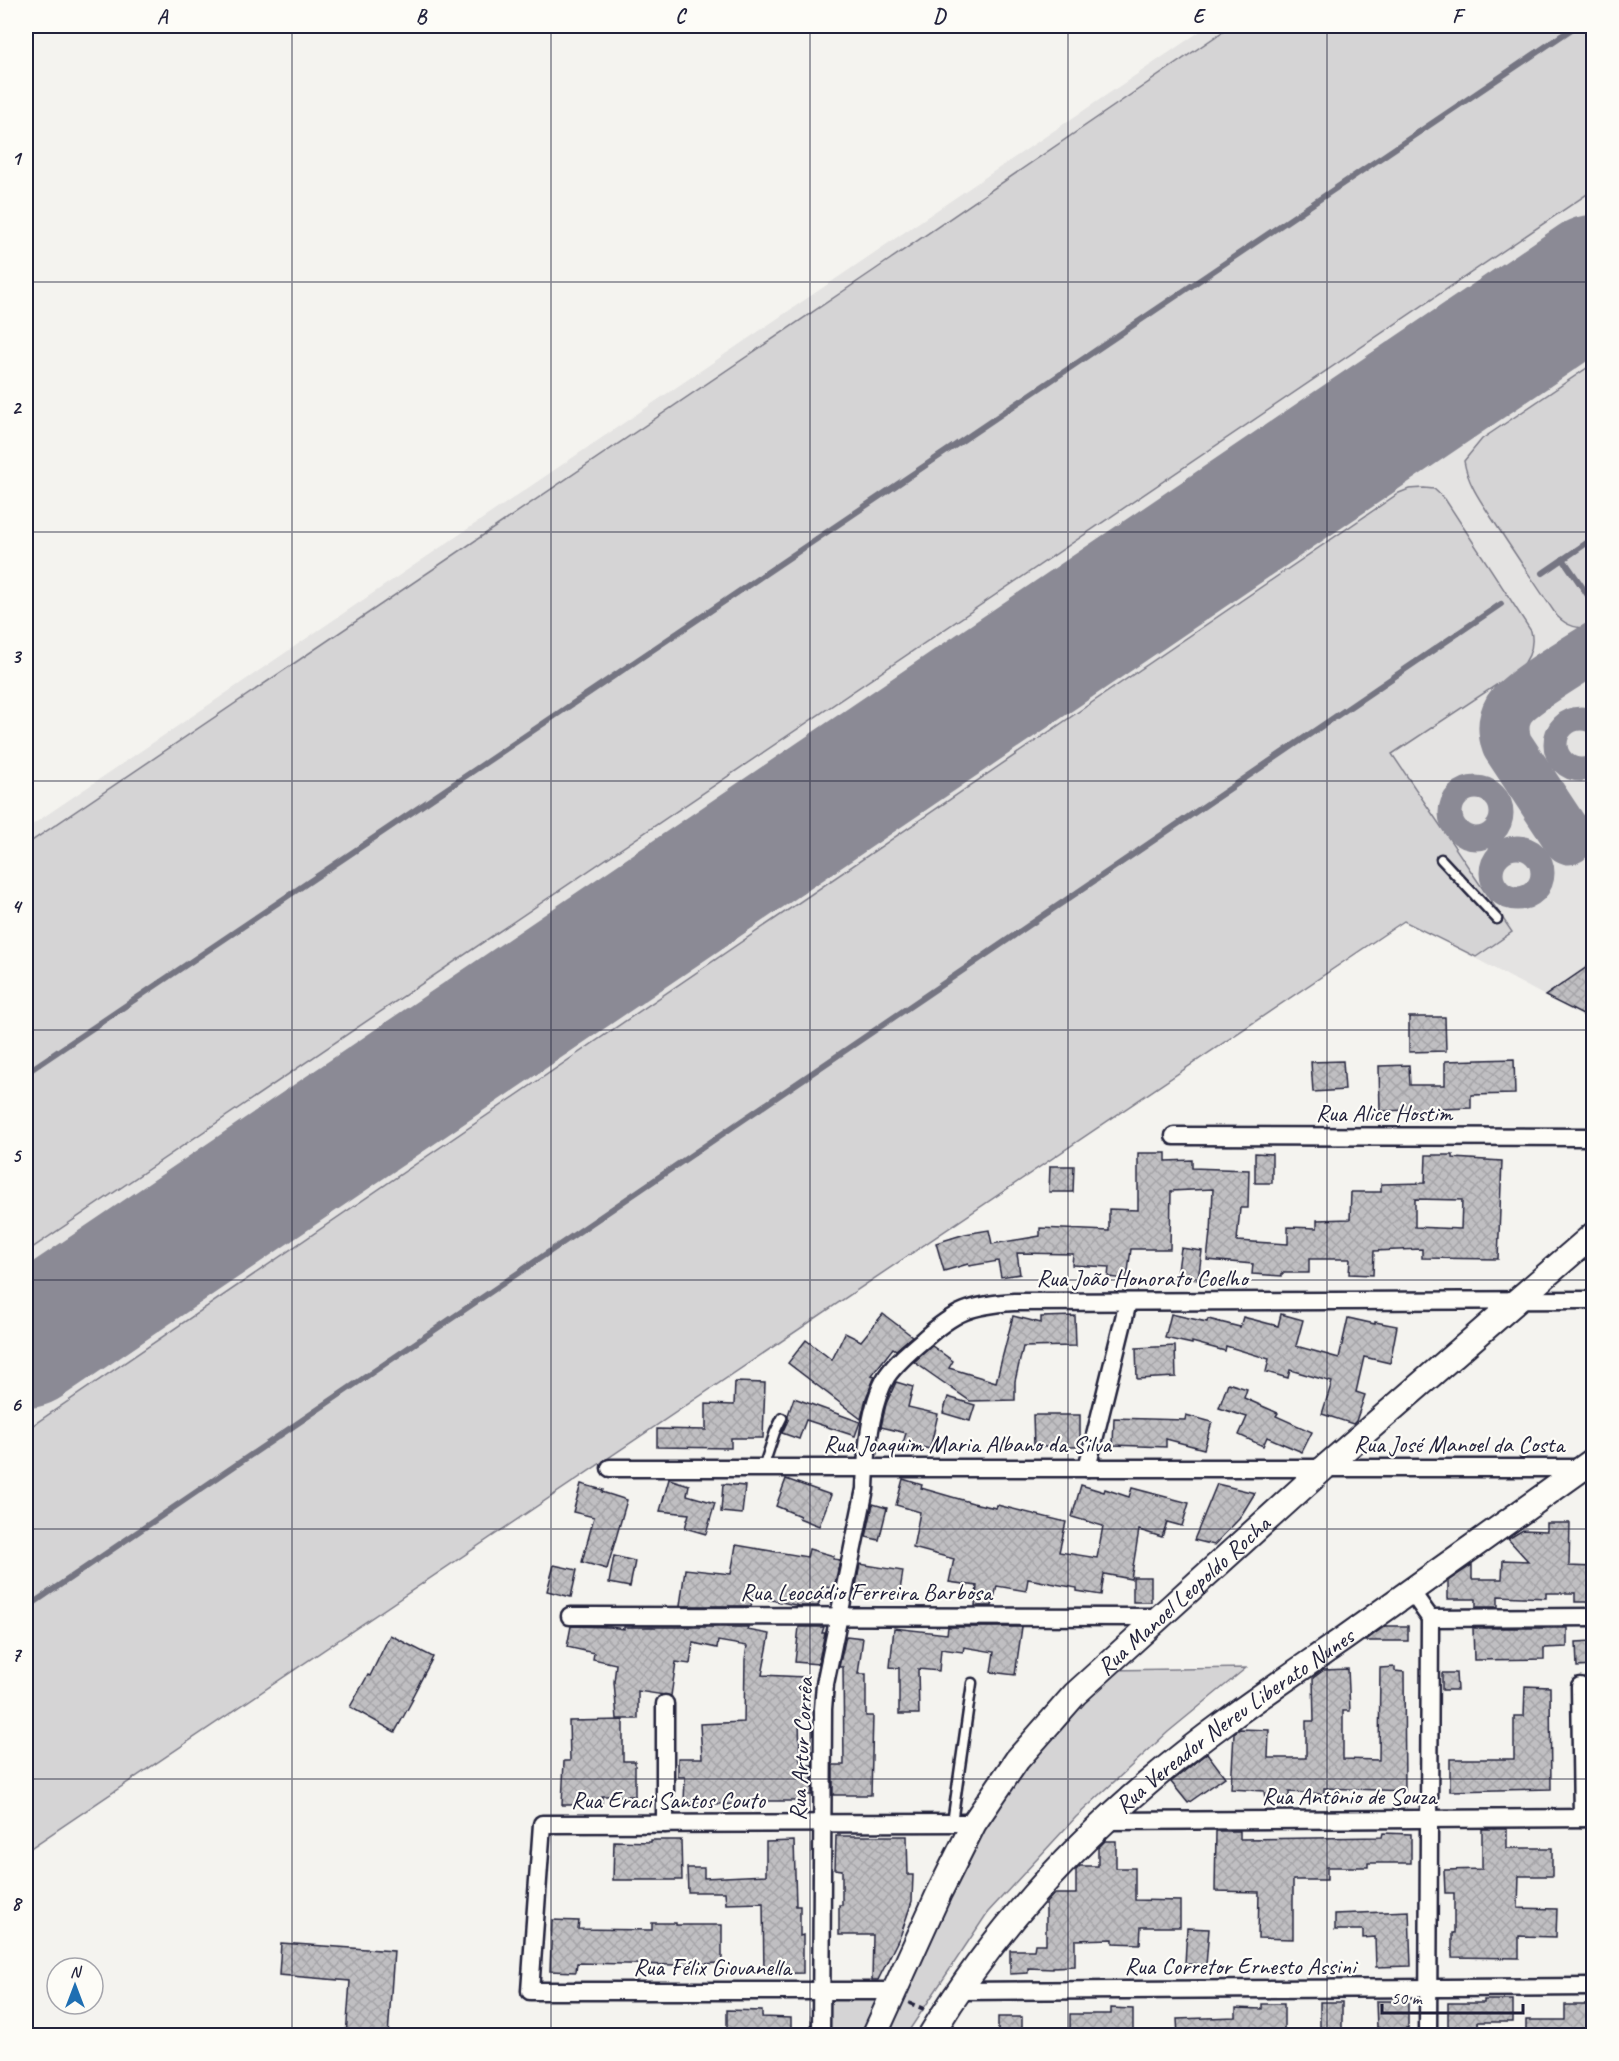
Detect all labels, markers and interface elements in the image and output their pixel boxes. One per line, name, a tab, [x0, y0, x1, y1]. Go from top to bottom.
text: A	[157, 4, 169, 29]
text: B	[416, 4, 428, 29]
text: C	[675, 4, 687, 29]
text: D	[933, 4, 947, 29]
text: E	[1193, 4, 1207, 29]
text: F	[1452, 4, 1466, 29]
text: 1	[12, 146, 23, 171]
text: 2	[12, 395, 23, 420]
text: 3	[12, 644, 23, 669]
text: 4	[12, 894, 24, 919]
street label: Rua Alice Hostim	[1316, 1098, 1454, 1128]
text: 5	[12, 1143, 23, 1168]
street label: Rua João Honorato Coelho	[1037, 1263, 1250, 1293]
text: 6	[11, 1392, 22, 1417]
street label: Rua Joaquim Maria Albano da Silva	[823, 1429, 1112, 1459]
street label: Rua José Manoel da Costa	[1354, 1429, 1566, 1459]
street label: Rua Manoel Leopoldo Rocha	[1091, 1508, 1277, 1682]
street label: Rua Leocádio Ferreira Barbosa	[740, 1577, 994, 1607]
street label: Rua Vereador Nereu Liberato Nunes	[1109, 1620, 1361, 1820]
text: 7	[12, 1642, 23, 1667]
street label: Rua Artur Corrêa	[782, 1675, 820, 1821]
street label: Rua Antônio de Souza	[1262, 1781, 1438, 1811]
street label: Rua Eraci Santos Couto	[571, 1785, 767, 1815]
text: 8	[12, 1891, 24, 1916]
street label: Rua Corretor Ernesto Assini	[1125, 1951, 1359, 1981]
street label: Rua Félix Giovanella	[633, 1952, 793, 1982]
north arrow	[45, 1956, 105, 2016]
text: N	[70, 1962, 83, 1982]
scale bar	[1382, 1977, 1523, 2015]
text: 50 m	[1391, 1987, 1424, 2009]

